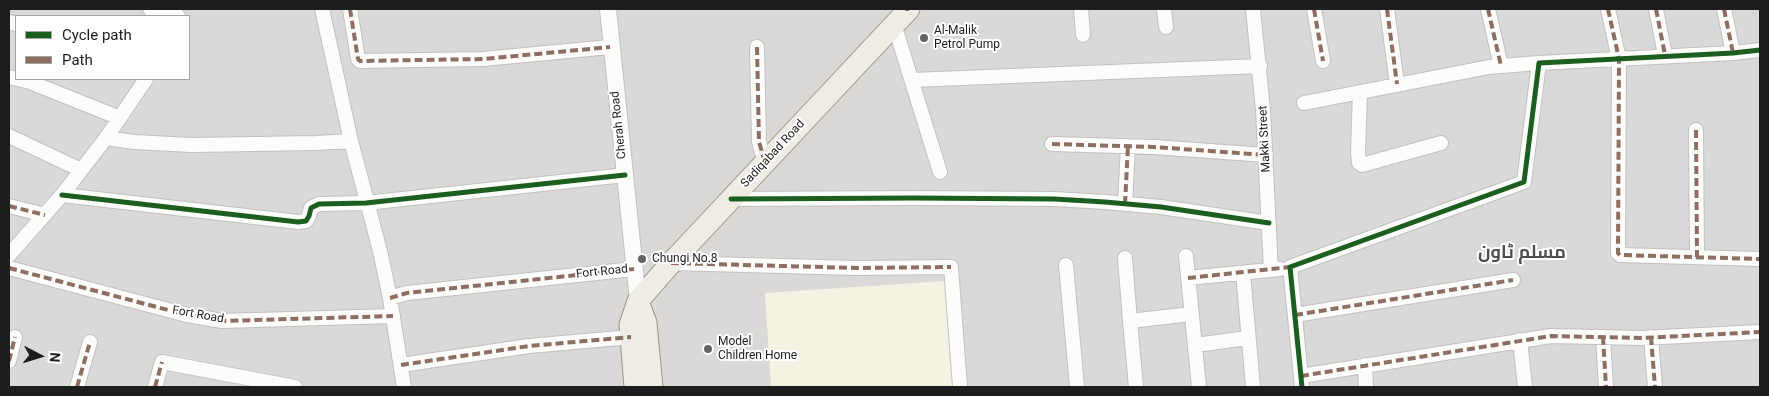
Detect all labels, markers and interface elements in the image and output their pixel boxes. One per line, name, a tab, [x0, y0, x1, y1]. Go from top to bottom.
legend	[15, 15, 190, 80]
place label: Al-Malik Petrol Pump	[934, 24, 1000, 52]
text: Cycle path	[62, 26, 132, 44]
marker: Al-Malik Petrol Pump	[918, 32, 930, 44]
text: Path	[62, 51, 93, 69]
street label: Cherah Road	[608, 90, 630, 160]
street label: Makki Street	[1256, 105, 1274, 173]
street label: Sadiqabad Road	[738, 117, 808, 191]
district label: مسلم ٹاون	[1478, 242, 1566, 264]
place label: Chungi No.8	[652, 252, 718, 266]
marker: Chungi No.8	[636, 253, 648, 265]
street label: Fort Road	[575, 262, 629, 282]
street label: Fort Road	[171, 303, 225, 327]
north arrow	[15, 331, 65, 381]
place label: Model Children Home	[718, 335, 797, 363]
marker: Model Children Home	[702, 343, 714, 355]
text: N	[47, 352, 63, 363]

